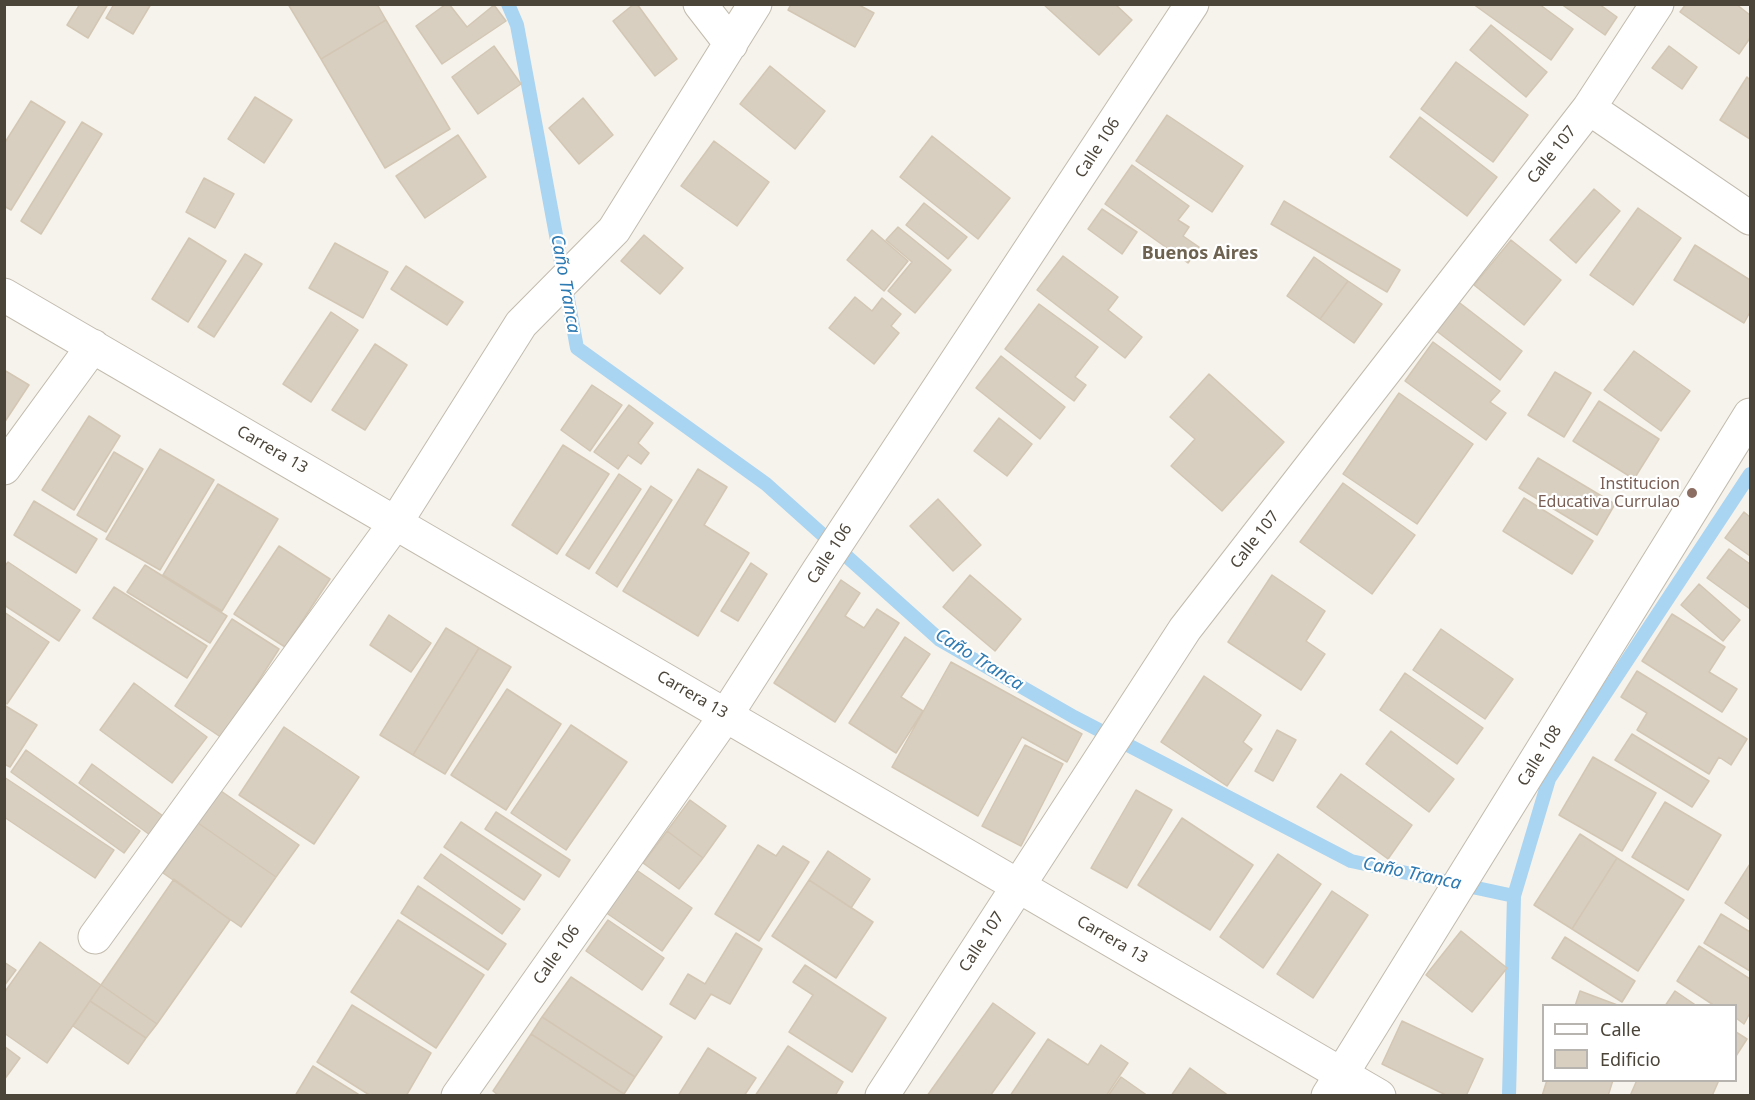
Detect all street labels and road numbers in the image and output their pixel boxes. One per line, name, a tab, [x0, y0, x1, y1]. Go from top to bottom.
street label: Calle 106	[1071, 114, 1125, 182]
street label: Calle 107	[1524, 122, 1580, 188]
street label: Carrera 13	[233, 422, 311, 478]
street label: Calle 107	[1227, 507, 1283, 573]
street label: Calle 106	[803, 520, 857, 588]
street label: Carrera 13	[653, 667, 731, 723]
street label: Calle 108	[1514, 722, 1566, 790]
street label: Calle 107	[955, 908, 1009, 976]
street label: Carrera 13	[1073, 912, 1151, 968]
street label: Calle 106	[530, 922, 584, 988]

